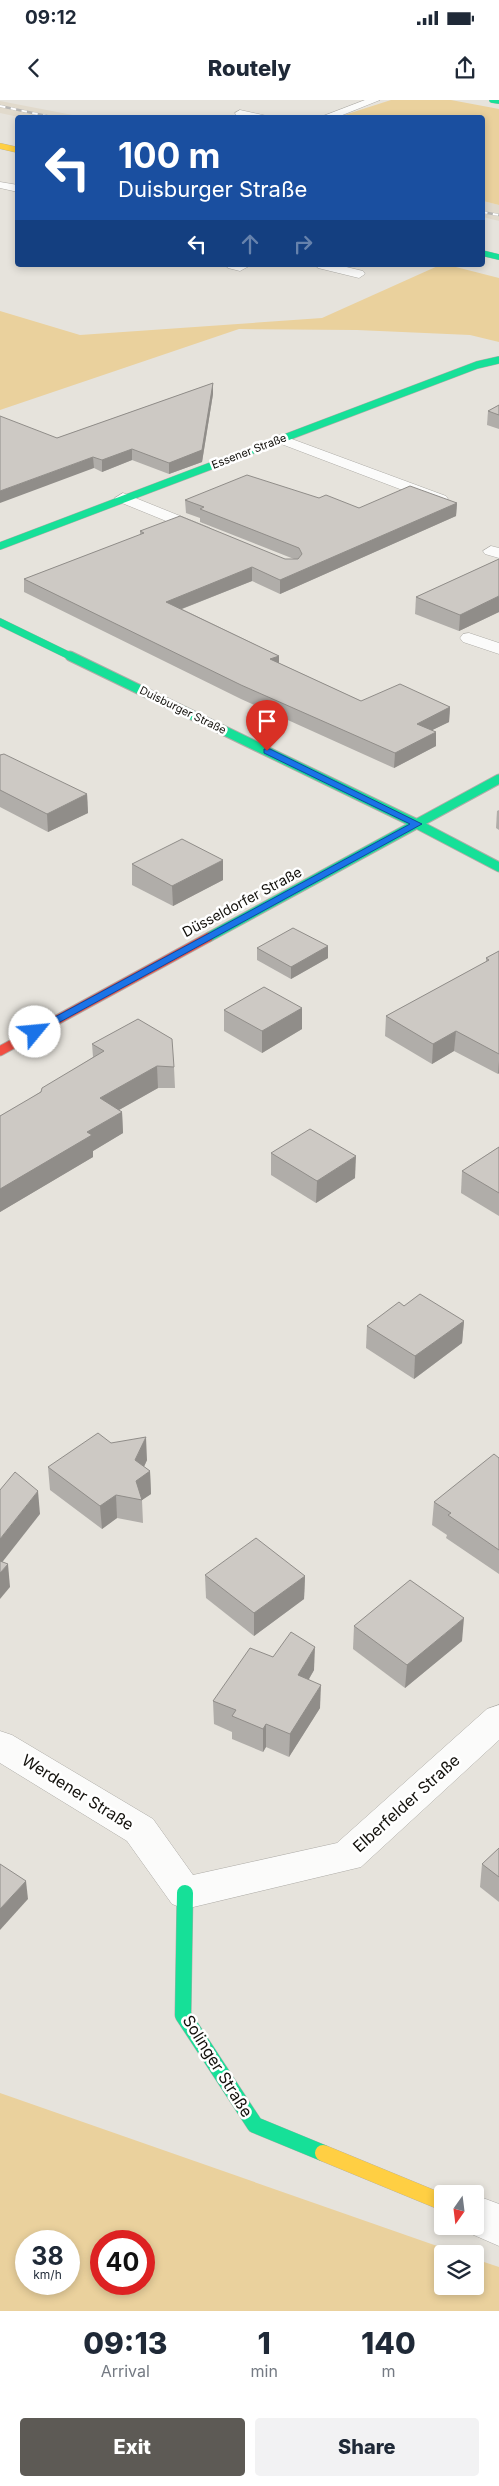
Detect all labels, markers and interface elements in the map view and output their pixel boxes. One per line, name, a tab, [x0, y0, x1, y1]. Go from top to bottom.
text: 09:12	[25, 6, 77, 29]
icon: back	[20, 54, 48, 82]
icon: share	[451, 54, 479, 82]
text: Routely	[208, 55, 291, 81]
text: 100 m	[118, 134, 221, 176]
icon: left	[35, 135, 100, 200]
text: Duisburger Straße	[118, 176, 307, 202]
icon: left	[183, 230, 211, 258]
icon: ahead	[236, 230, 264, 258]
icon: right	[289, 230, 317, 258]
street label: Essener Straße	[210, 430, 288, 472]
street label: Duisburger Straße	[137, 683, 229, 737]
pin	[246, 700, 288, 751]
icon: arrive	[253, 707, 281, 735]
street label: Düsseldorfer Straße	[179, 863, 304, 940]
position arrow	[8, 1005, 60, 1057]
street label: Werdener Straße	[18, 1750, 138, 1834]
street label: Elberfelder Straße	[348, 1750, 464, 1856]
street label: Solinger Straße	[179, 2011, 257, 2121]
north arrow	[434, 2185, 484, 2235]
map controls	[434, 2185, 484, 2295]
speed limit sign: 40	[90, 2230, 155, 2295]
text: 38	[31, 2241, 64, 2271]
button: layers	[434, 2245, 484, 2295]
text: km/h	[33, 2267, 62, 2282]
text: 09:13	[83, 2325, 167, 2361]
text: 1	[258, 2325, 271, 2361]
text: 140	[361, 2325, 416, 2361]
text: Arrival	[101, 2361, 150, 2381]
text: min	[251, 2361, 278, 2381]
text: m	[381, 2361, 395, 2381]
button: Exit	[20, 2418, 245, 2476]
button: Share	[255, 2418, 479, 2476]

